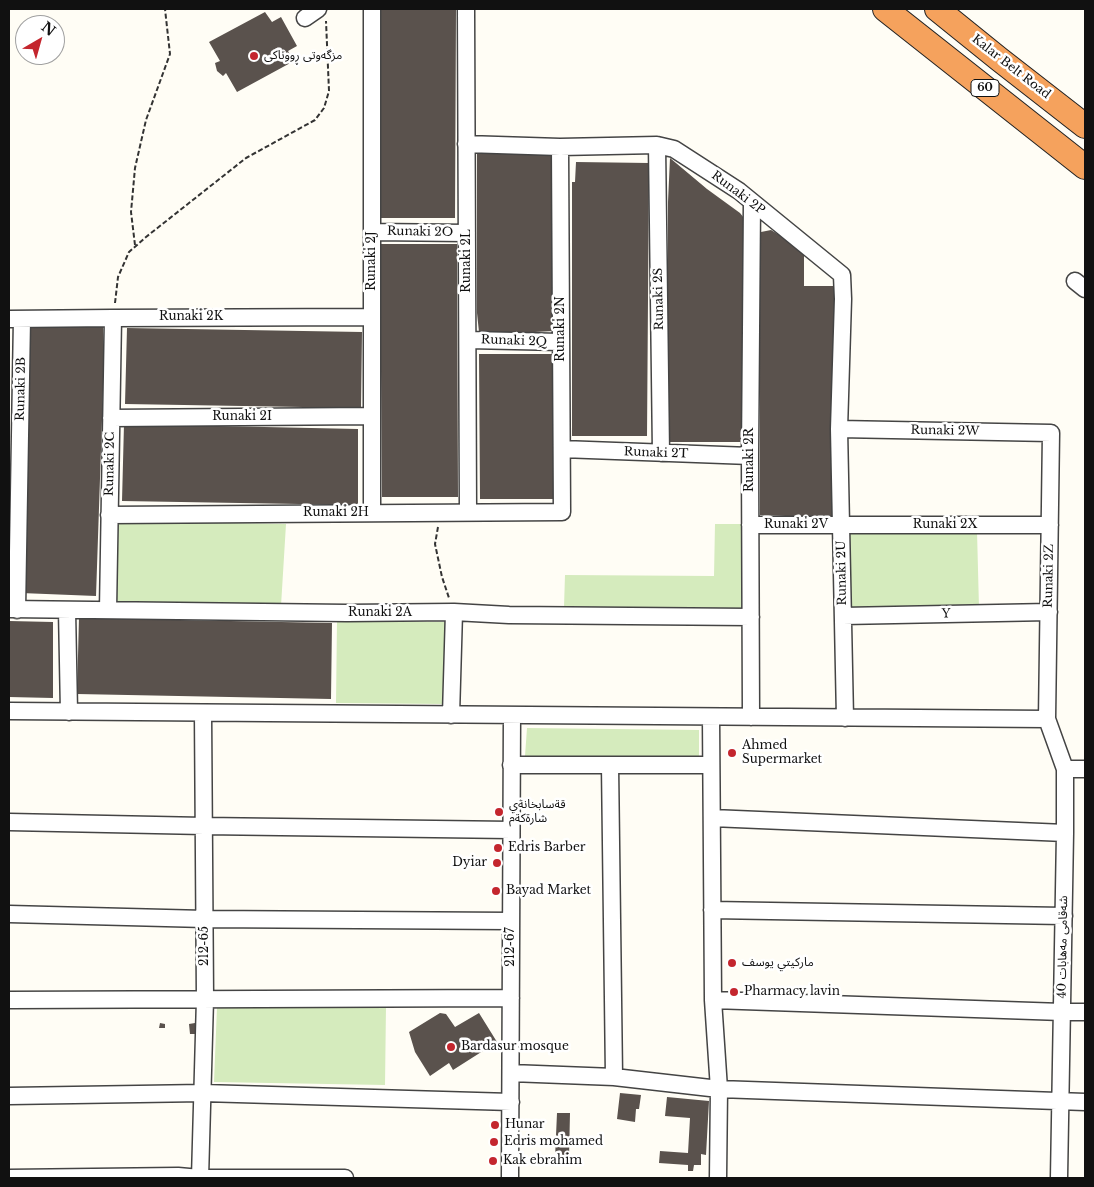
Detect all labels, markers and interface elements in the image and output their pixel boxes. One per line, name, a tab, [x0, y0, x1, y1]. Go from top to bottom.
north arrow	[15, 15, 65, 65]
text: N	[38, 18, 59, 40]
street label: Kalar Belt Road	[969, 32, 1053, 102]
place label: مزگەوتی ڕووناکی	[264, 49, 342, 63]
marker: مزگەوتی ڕووناکی	[248, 50, 260, 62]
road number: 60	[971, 80, 999, 96]
street label: Runaki 2P	[709, 168, 767, 218]
street label: Runaki 2O	[387, 224, 453, 240]
street label: Runaki 2L	[460, 229, 474, 293]
street label: Runaki 2J	[365, 231, 379, 291]
street label: Runaki 2S	[651, 268, 667, 330]
street label: Runaki 2N	[554, 296, 568, 362]
street label: Runaki 2K	[159, 310, 223, 324]
street label: Runaki 2Q	[481, 333, 547, 349]
street label: Runaki 2B	[13, 357, 29, 421]
street label: Runaki 2I	[212, 410, 272, 424]
street label: Runaki 2W	[910, 423, 980, 439]
street label: Runaki 2R	[743, 428, 757, 492]
street label: Runaki 2C	[102, 432, 118, 496]
street label: Runaki 2T	[624, 445, 688, 461]
street label: Runaki 2H	[303, 506, 369, 520]
street label: Runaki 2V	[764, 518, 828, 532]
street label: Runaki 2X	[913, 518, 977, 532]
street label: Runaki 2U	[834, 540, 850, 606]
street label: Runaki 2Z	[1041, 544, 1057, 608]
street label: Runaki 2A	[348, 606, 412, 620]
street label: Y	[941, 607, 951, 621]
place label: Ahmed Supermarket	[742, 739, 822, 767]
marker: Ahmed Supermarket	[726, 747, 738, 759]
place label: قةسابخانةي شارةكةم	[509, 798, 566, 826]
marker: قةسابخانةي شارةكةم	[493, 806, 505, 818]
place label: Edris Barber	[508, 841, 586, 855]
marker: Edris Barber	[492, 842, 504, 854]
place label: Dyiar	[452, 856, 487, 870]
marker: Dyiar	[491, 857, 503, 869]
place label: Bayad Market	[506, 884, 591, 898]
marker: Bayad Market	[490, 885, 502, 897]
street label: شەقامی مەهابات 40	[1055, 895, 1071, 999]
street label: 212-65	[198, 926, 212, 966]
street label: 212-67	[504, 927, 518, 967]
place label: ماركيتي يوسف	[742, 956, 814, 970]
marker: ماركيتي يوسف	[726, 957, 738, 969]
place label: Pharmacy lavin	[744, 985, 840, 999]
marker: Pharmacy lavin	[728, 986, 740, 998]
place label: Bardasur mosque	[461, 1040, 569, 1054]
marker: Bardasur mosque	[445, 1041, 457, 1053]
place label: Hunar	[505, 1118, 545, 1132]
marker: Hunar	[489, 1119, 501, 1131]
place label: Edris mohamed	[504, 1135, 603, 1149]
marker: Edris mohamed	[488, 1136, 500, 1148]
place label: Kak ebrahim	[503, 1154, 582, 1168]
marker: Kak ebrahim	[487, 1155, 499, 1167]

